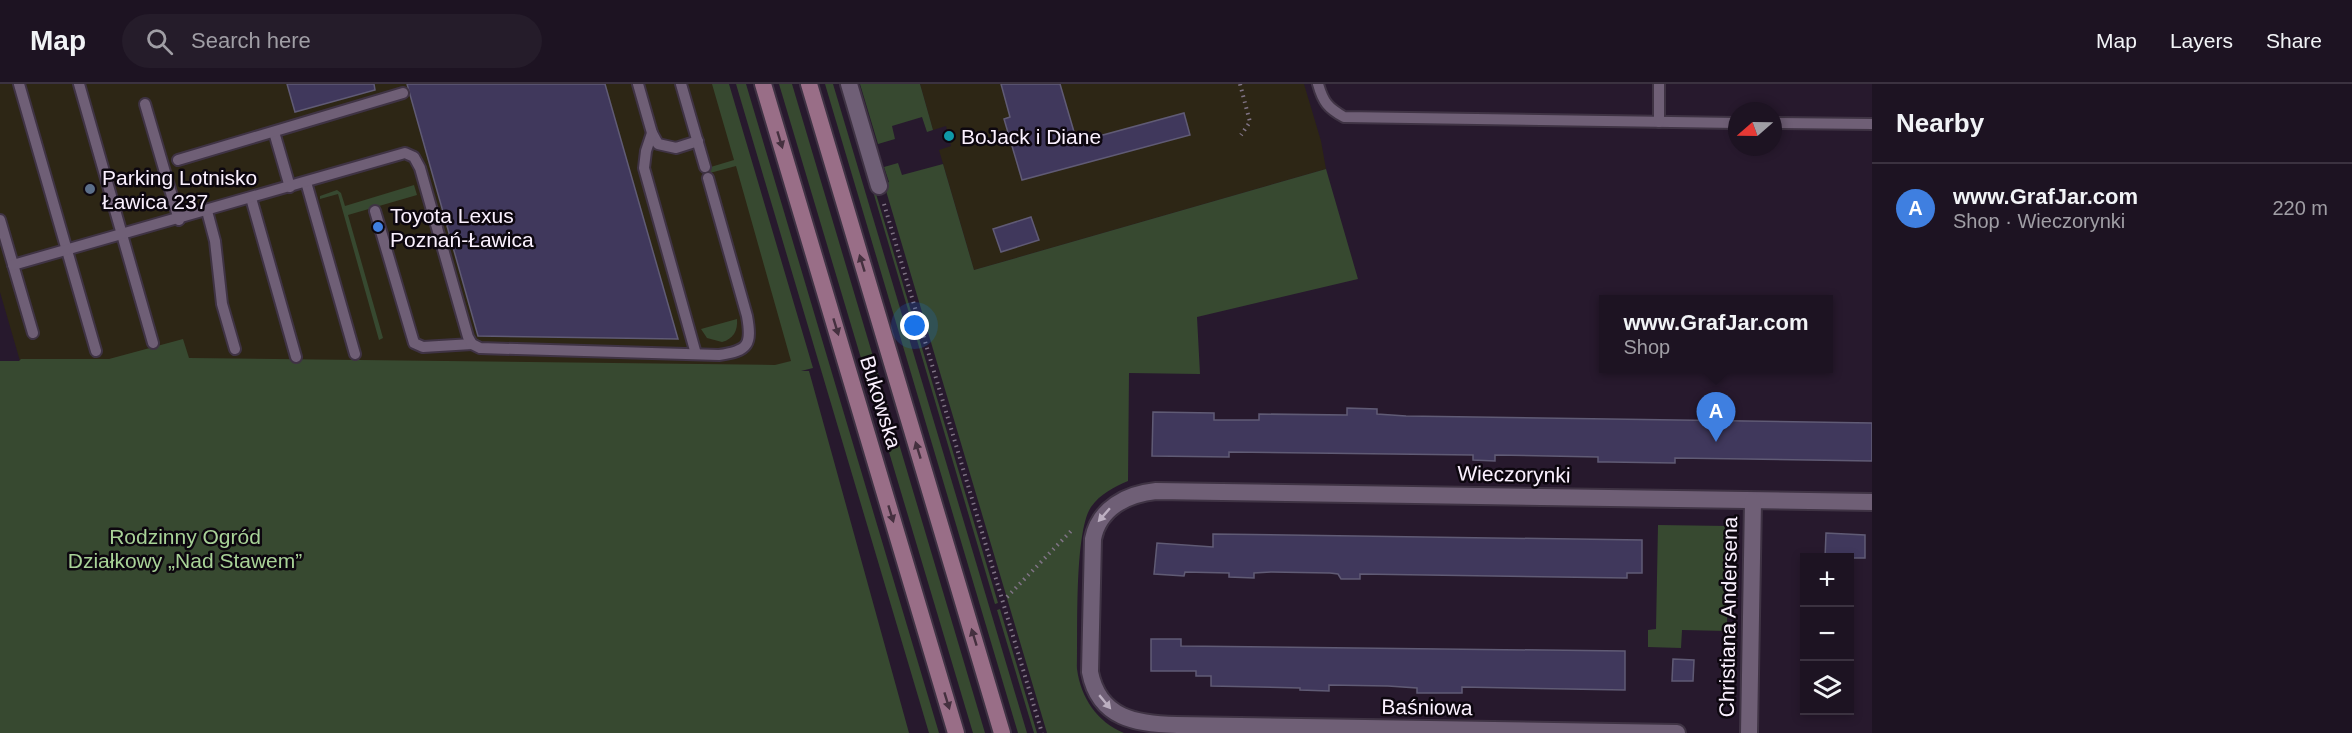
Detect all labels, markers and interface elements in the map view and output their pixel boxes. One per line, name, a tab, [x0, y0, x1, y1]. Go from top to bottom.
search box	[122, 14, 542, 68]
text: Map	[30, 25, 86, 56]
icon: search	[143, 25, 176, 58]
text: Search here	[191, 28, 311, 53]
text: Map	[2096, 29, 2137, 52]
text: Layers	[2170, 29, 2233, 52]
text: Share	[2266, 29, 2322, 52]
north arrow	[1728, 102, 1782, 156]
text: Nearby	[1896, 108, 1984, 138]
place label: BoJack i Diane	[961, 125, 1101, 148]
marker: BoJack i Diane	[942, 129, 956, 143]
one-way arrow	[776, 131, 785, 149]
place label: Parking Lotnisko Ławica 237	[102, 166, 257, 213]
marker: Parking Lotnisko Ławica 237	[83, 182, 97, 196]
text: www.GrafJar.com	[1953, 184, 2138, 209]
text: A	[1908, 197, 1923, 219]
text: 220 m	[2272, 197, 2328, 219]
place label: Toyota Lexus Poznań-Ławica	[390, 204, 534, 251]
text: Shop · Wieczorynki	[1953, 210, 2125, 232]
marker: Toyota Lexus Poznań-Ławica	[371, 220, 385, 234]
one-way arrow	[857, 254, 866, 272]
popup	[1599, 295, 1833, 373]
text: www.GrafJar.com	[1623, 310, 1809, 335]
your location	[900, 311, 929, 340]
one-way arrow	[832, 318, 841, 336]
text: Shop	[1623, 336, 1670, 358]
street label: Bukowska	[856, 353, 906, 451]
pin: A	[1696, 392, 1736, 442]
one-way arrow	[913, 441, 922, 459]
street label: Wieczorynki	[1457, 462, 1571, 486]
one-way arrow	[887, 505, 896, 523]
one-way arrow	[1098, 507, 1111, 523]
street label: Christiana Andersena	[1715, 516, 1741, 718]
park label: Rodzinny Ogród Działkowy „Nad Stawem”	[68, 525, 302, 572]
map controls	[1800, 553, 1854, 715]
button: +	[1800, 553, 1854, 607]
button: −	[1800, 607, 1854, 661]
one-way arrow	[969, 628, 978, 646]
button: layers	[1800, 661, 1854, 715]
one-way arrow	[943, 692, 952, 710]
one-way arrow	[1098, 694, 1111, 709]
street label: Baśniowa	[1381, 695, 1473, 719]

